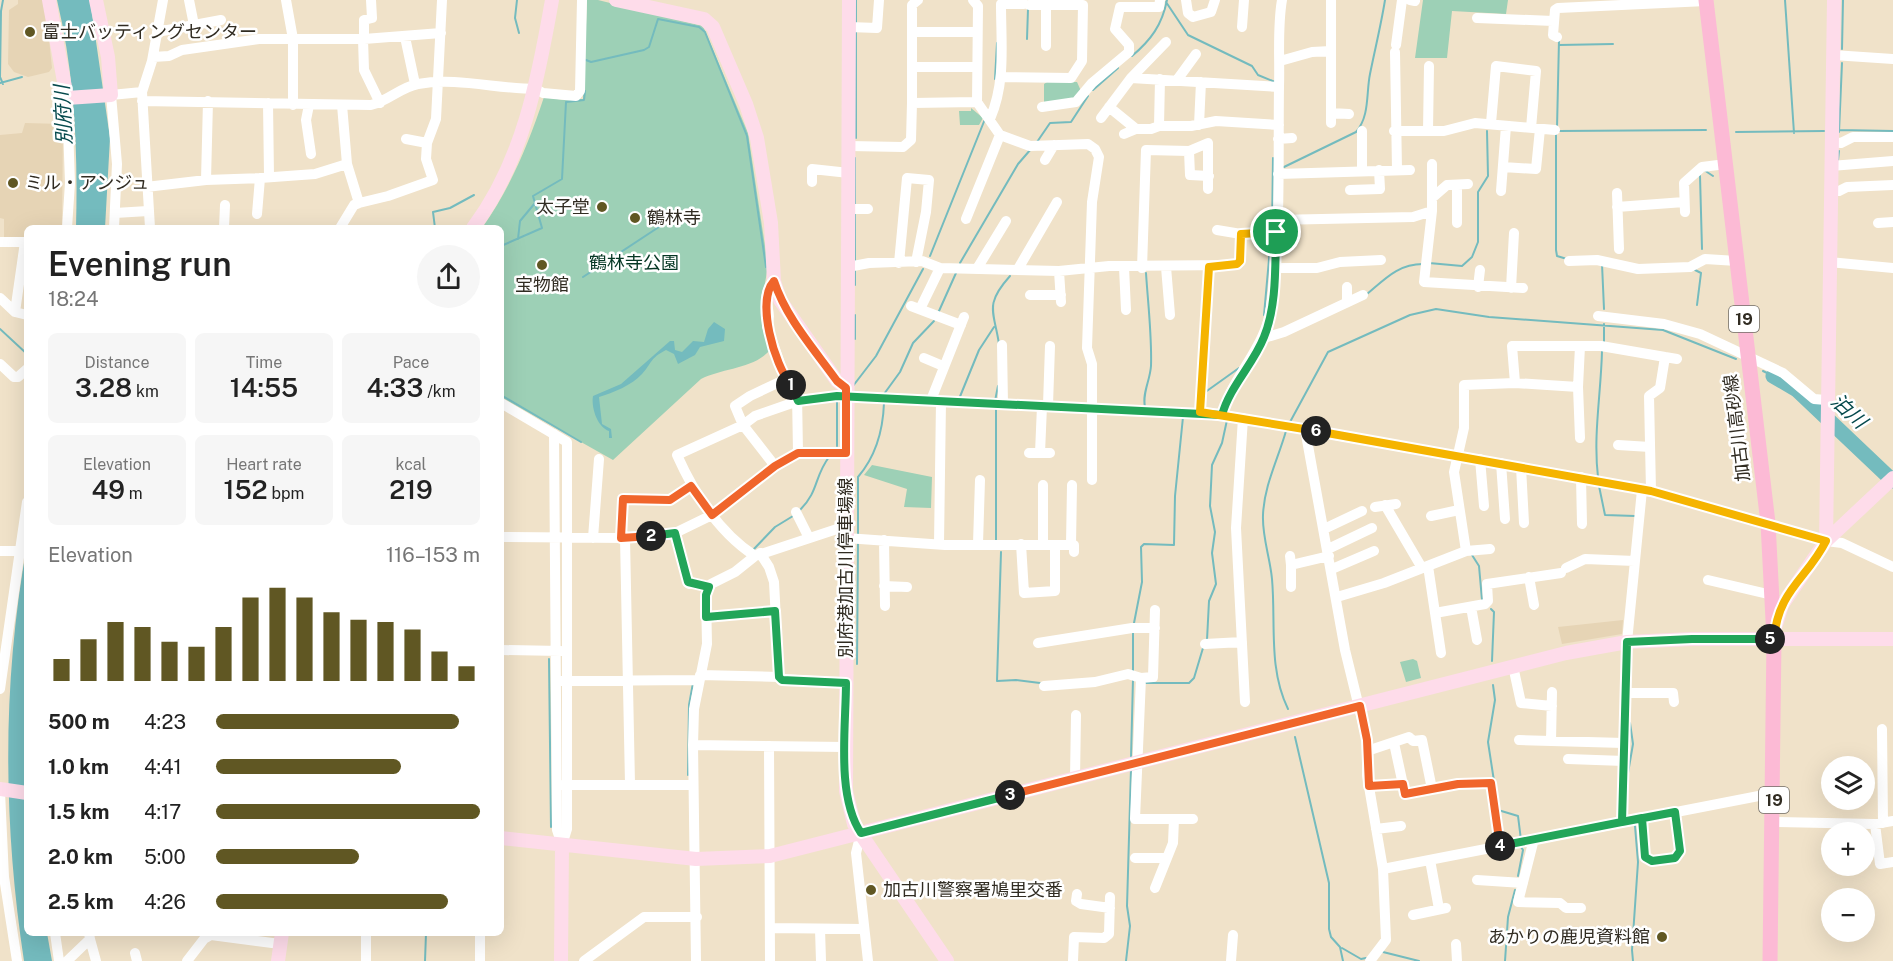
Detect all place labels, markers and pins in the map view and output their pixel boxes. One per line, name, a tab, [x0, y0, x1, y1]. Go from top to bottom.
place label: 富士バッティングセンター	[42, 21, 257, 42]
marker: 富士バッティングセンター	[23, 25, 37, 39]
place label: ミル・アンジュ	[25, 172, 149, 193]
marker: ミル・アンジュ	[6, 176, 20, 190]
place label: 太子堂	[536, 196, 590, 217]
marker: 太子堂	[595, 200, 609, 214]
pin	[1250, 206, 1301, 257]
place label: 鶴林寺	[647, 207, 701, 228]
marker: 鶴林寺	[628, 211, 642, 225]
marker: 宝物館	[535, 258, 549, 272]
place label: 宝物館	[515, 274, 569, 295]
pin: 1	[776, 370, 806, 400]
pin: 6	[1301, 416, 1331, 446]
pin: 2	[636, 521, 666, 551]
pin: 5	[1755, 624, 1785, 654]
pin: 3	[995, 780, 1025, 810]
pin: 4	[1485, 831, 1515, 861]
place label: 加古川警察署鳩里交番	[883, 879, 1063, 900]
marker: 加古川警察署鳩里交番	[864, 883, 878, 897]
place label: あかりの鹿児資料館	[1488, 926, 1650, 947]
marker: あかりの鹿児資料館	[1655, 930, 1669, 944]

